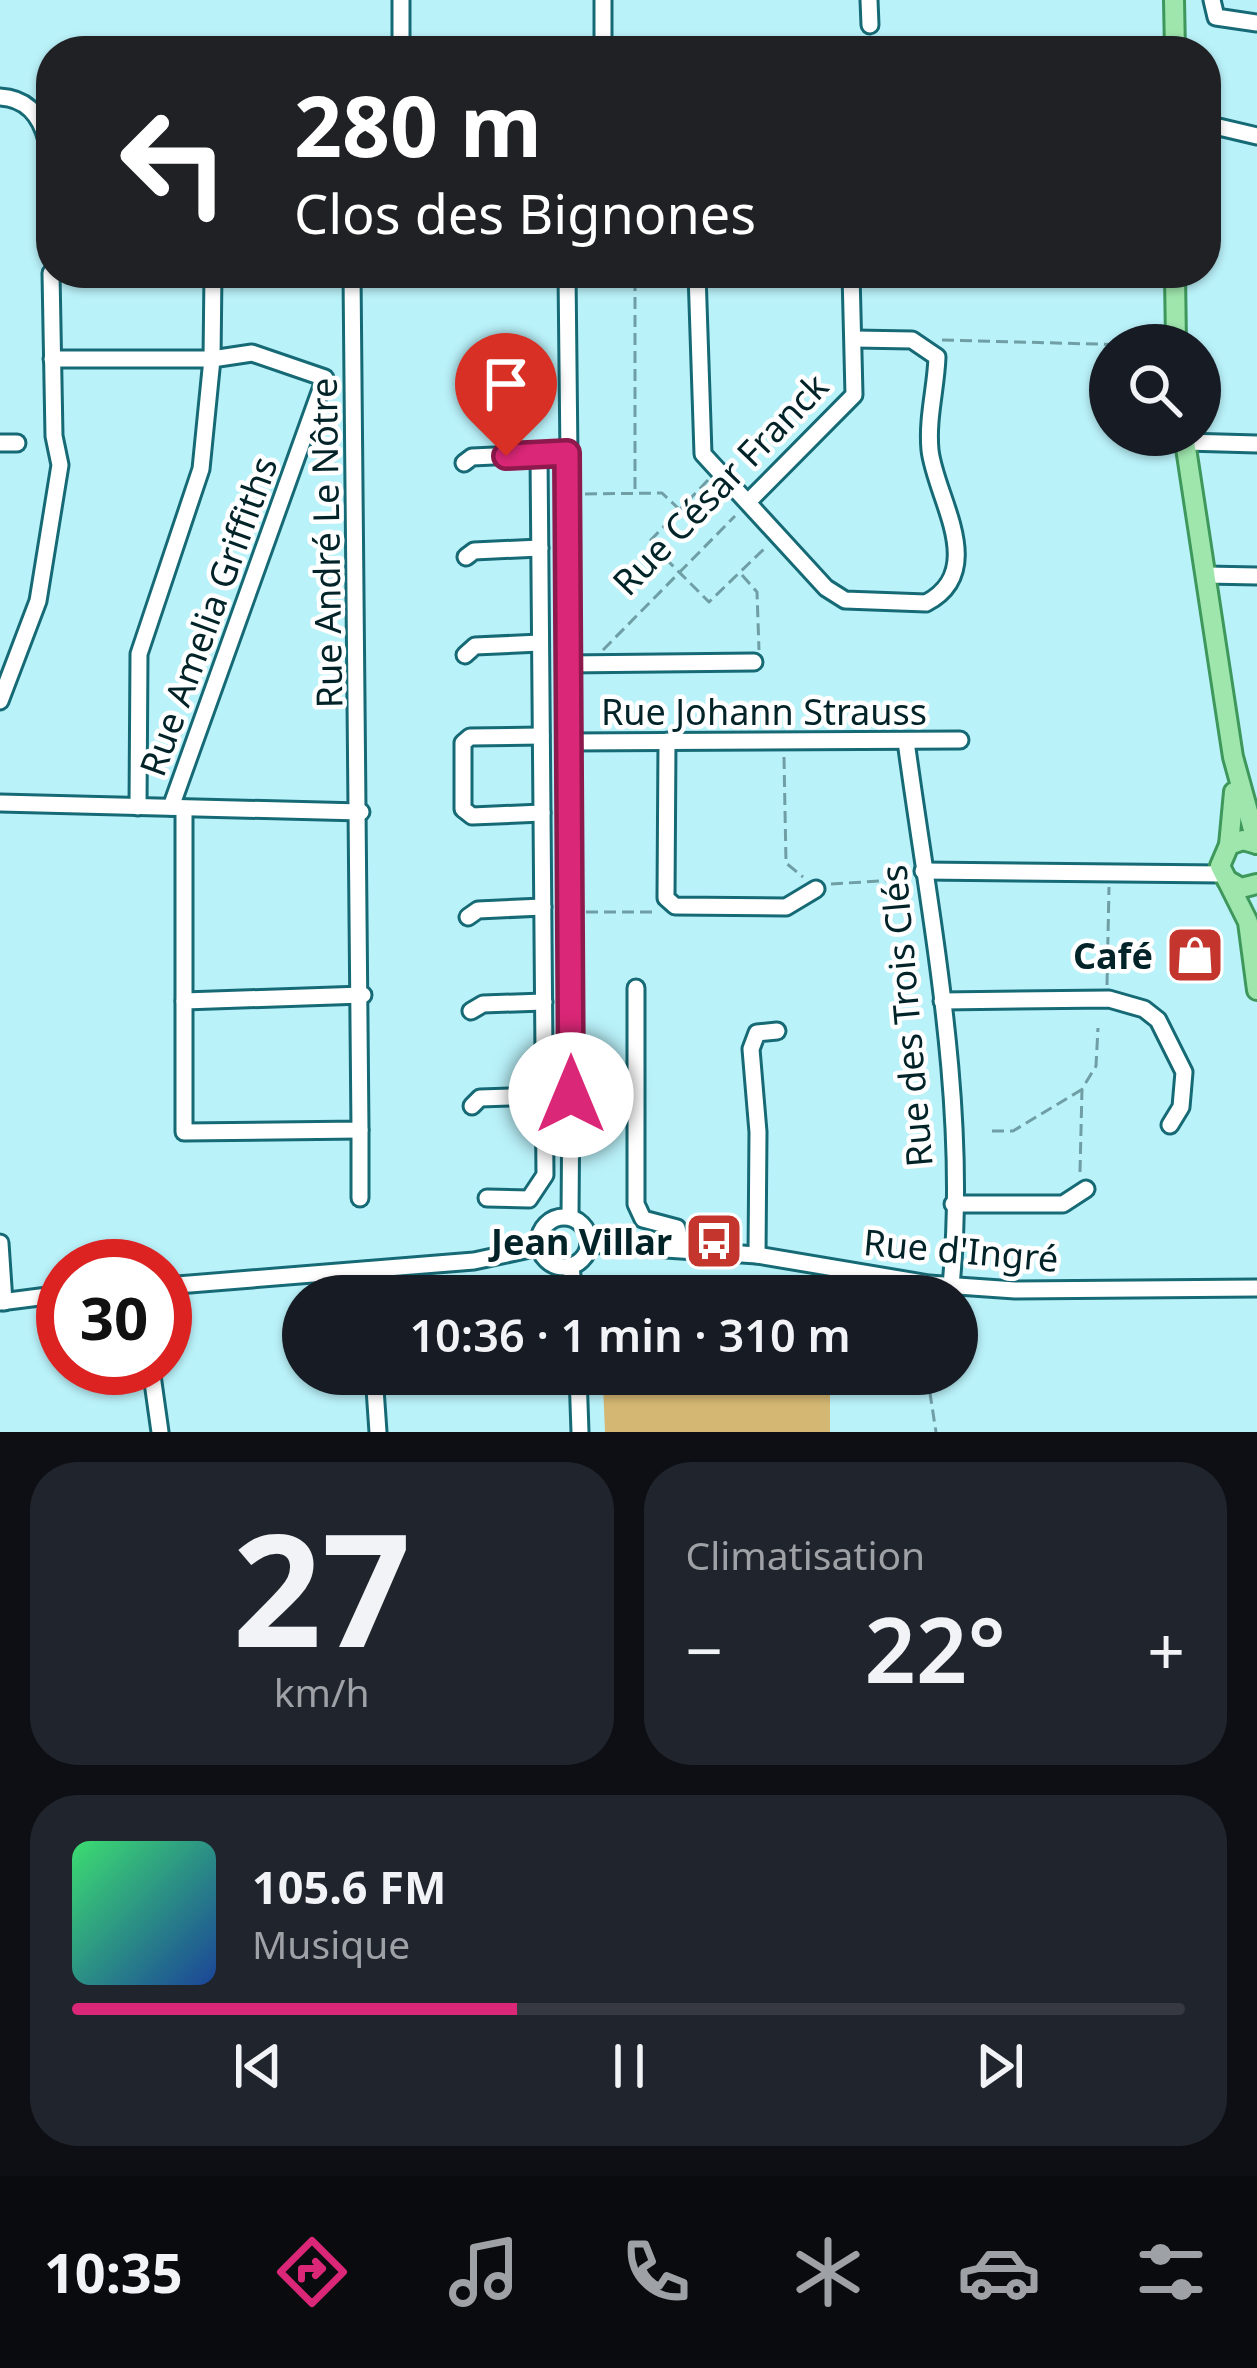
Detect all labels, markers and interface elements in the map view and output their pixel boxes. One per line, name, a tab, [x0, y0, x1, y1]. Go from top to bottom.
text: 280 m	[294, 67, 542, 182]
icon: left	[96, 84, 252, 240]
text: Clos des Bignones	[294, 176, 756, 250]
map controls	[1089, 324, 1221, 456]
button: search	[1089, 324, 1221, 456]
pin	[455, 333, 557, 456]
icon: arrive	[473, 351, 539, 417]
street label: Rue César Franck	[601, 362, 839, 606]
street label: Rue André Le Nôtre	[299, 377, 353, 709]
street label: Rue Amelia Griffiths	[127, 450, 289, 782]
street label: Rue Johann Strauss	[601, 687, 927, 736]
street label: Rue des Trois Clés	[868, 863, 944, 1169]
shop icon: Café	[1164, 924, 1226, 986]
place label: Café	[1073, 931, 1153, 980]
position arrow	[508, 1032, 634, 1158]
bus stop icon: Jean Villar	[683, 1210, 745, 1272]
place label: Jean Villar	[488, 1217, 672, 1266]
street label: Rue d'Ingré	[861, 1217, 1061, 1283]
speed limit sign: 30	[36, 1239, 192, 1395]
text: 10:36 · 1 min · 310 m	[409, 1304, 851, 1365]
text: 27	[233, 1480, 411, 1693]
text: Climatisation	[686, 1528, 925, 1581]
text: 22°	[865, 1587, 1006, 1709]
text: −	[686, 1604, 723, 1694]
text: +	[1147, 1604, 1185, 1694]
text: km/h	[274, 1665, 370, 1718]
text: 105.6 FM	[252, 1856, 446, 1917]
text: Musique	[252, 1917, 410, 1970]
icon: previous	[225, 2033, 291, 2099]
icon: pause	[596, 2033, 662, 2099]
icon: next	[967, 2033, 1033, 2099]
icon: directions	[270, 2230, 354, 2314]
icon: music	[442, 2230, 526, 2314]
icon: phone	[614, 2230, 698, 2314]
icon: climate	[786, 2230, 870, 2314]
icon: car	[957, 2230, 1041, 2314]
icon: filters	[1129, 2230, 1213, 2314]
text: 10:35	[44, 2235, 183, 2309]

